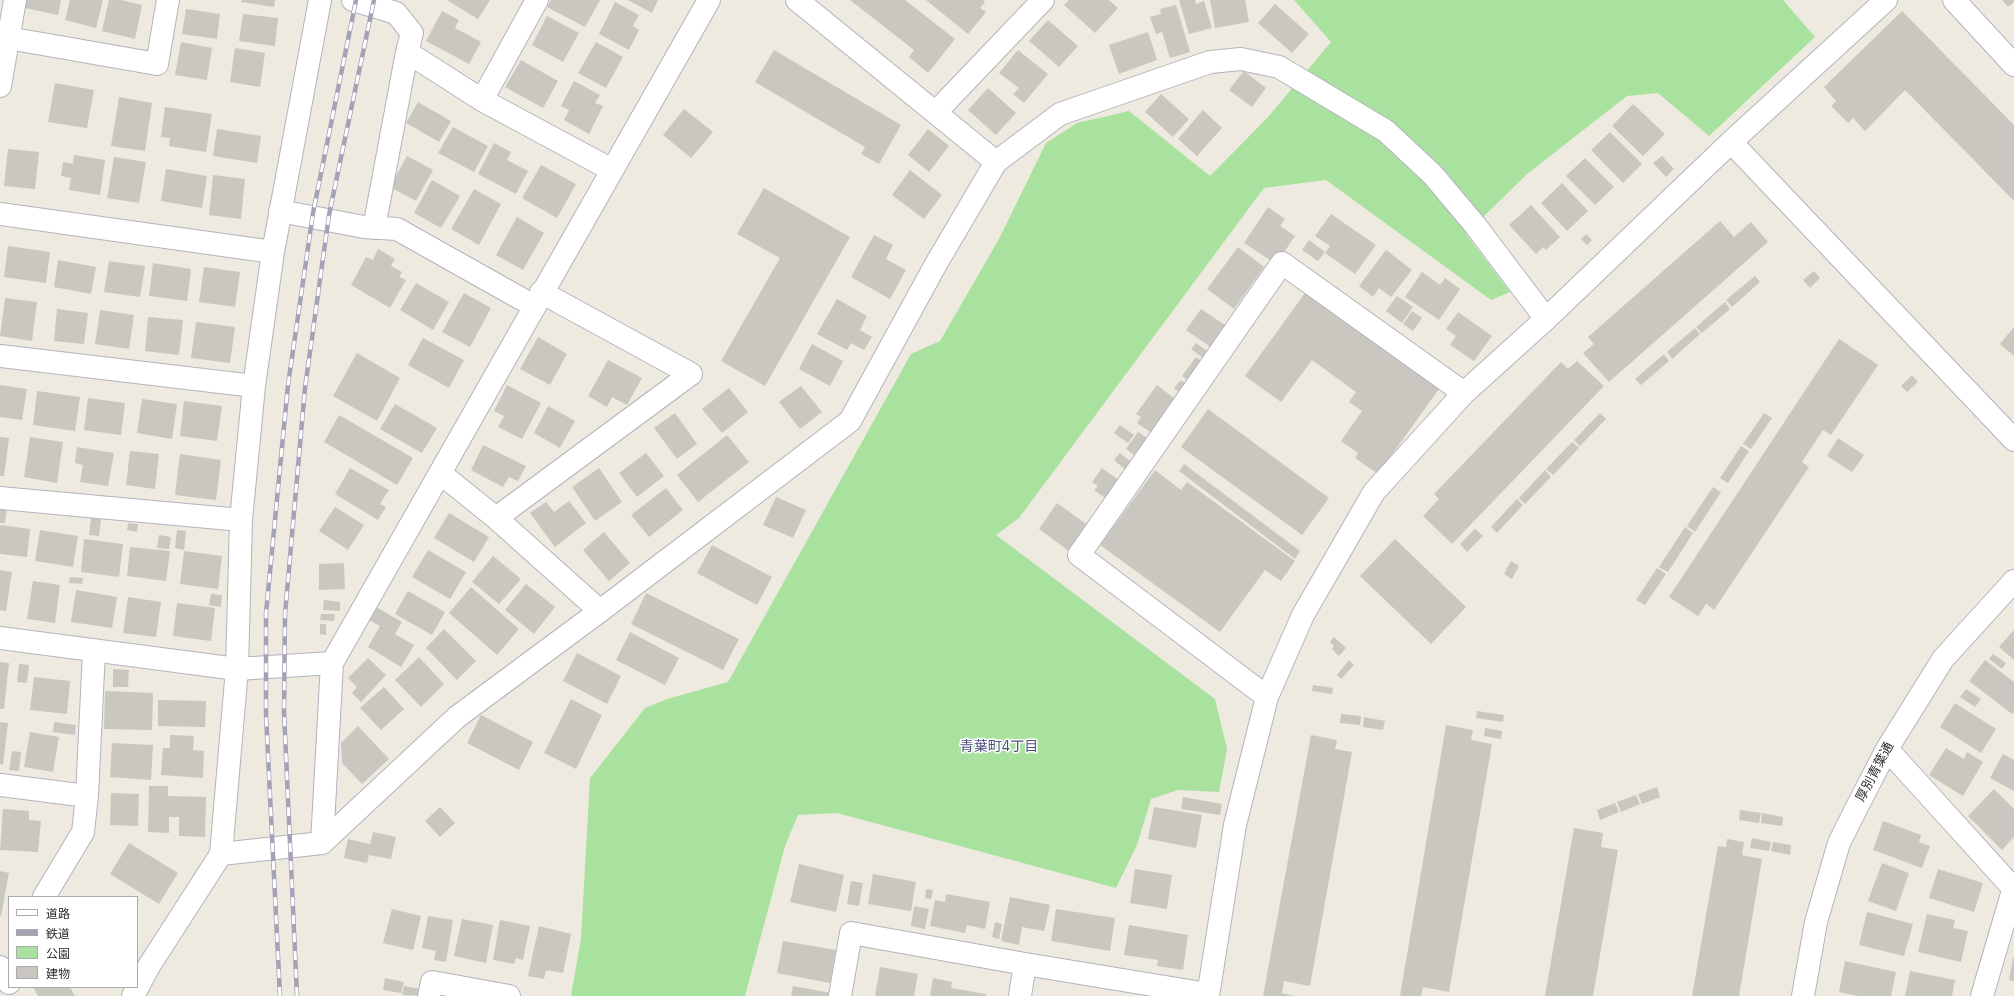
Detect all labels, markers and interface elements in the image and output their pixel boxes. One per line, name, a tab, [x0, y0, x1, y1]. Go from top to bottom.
district label: 青葉町4丁目	[960, 739, 1038, 755]
street label: 厚別青葉通	[1853, 740, 1897, 804]
legend	[8, 896, 138, 988]
text: 道路	[46, 906, 70, 921]
text: 鉄道	[46, 926, 70, 941]
text: 公園	[46, 946, 70, 961]
text: 建物	[46, 966, 70, 981]

